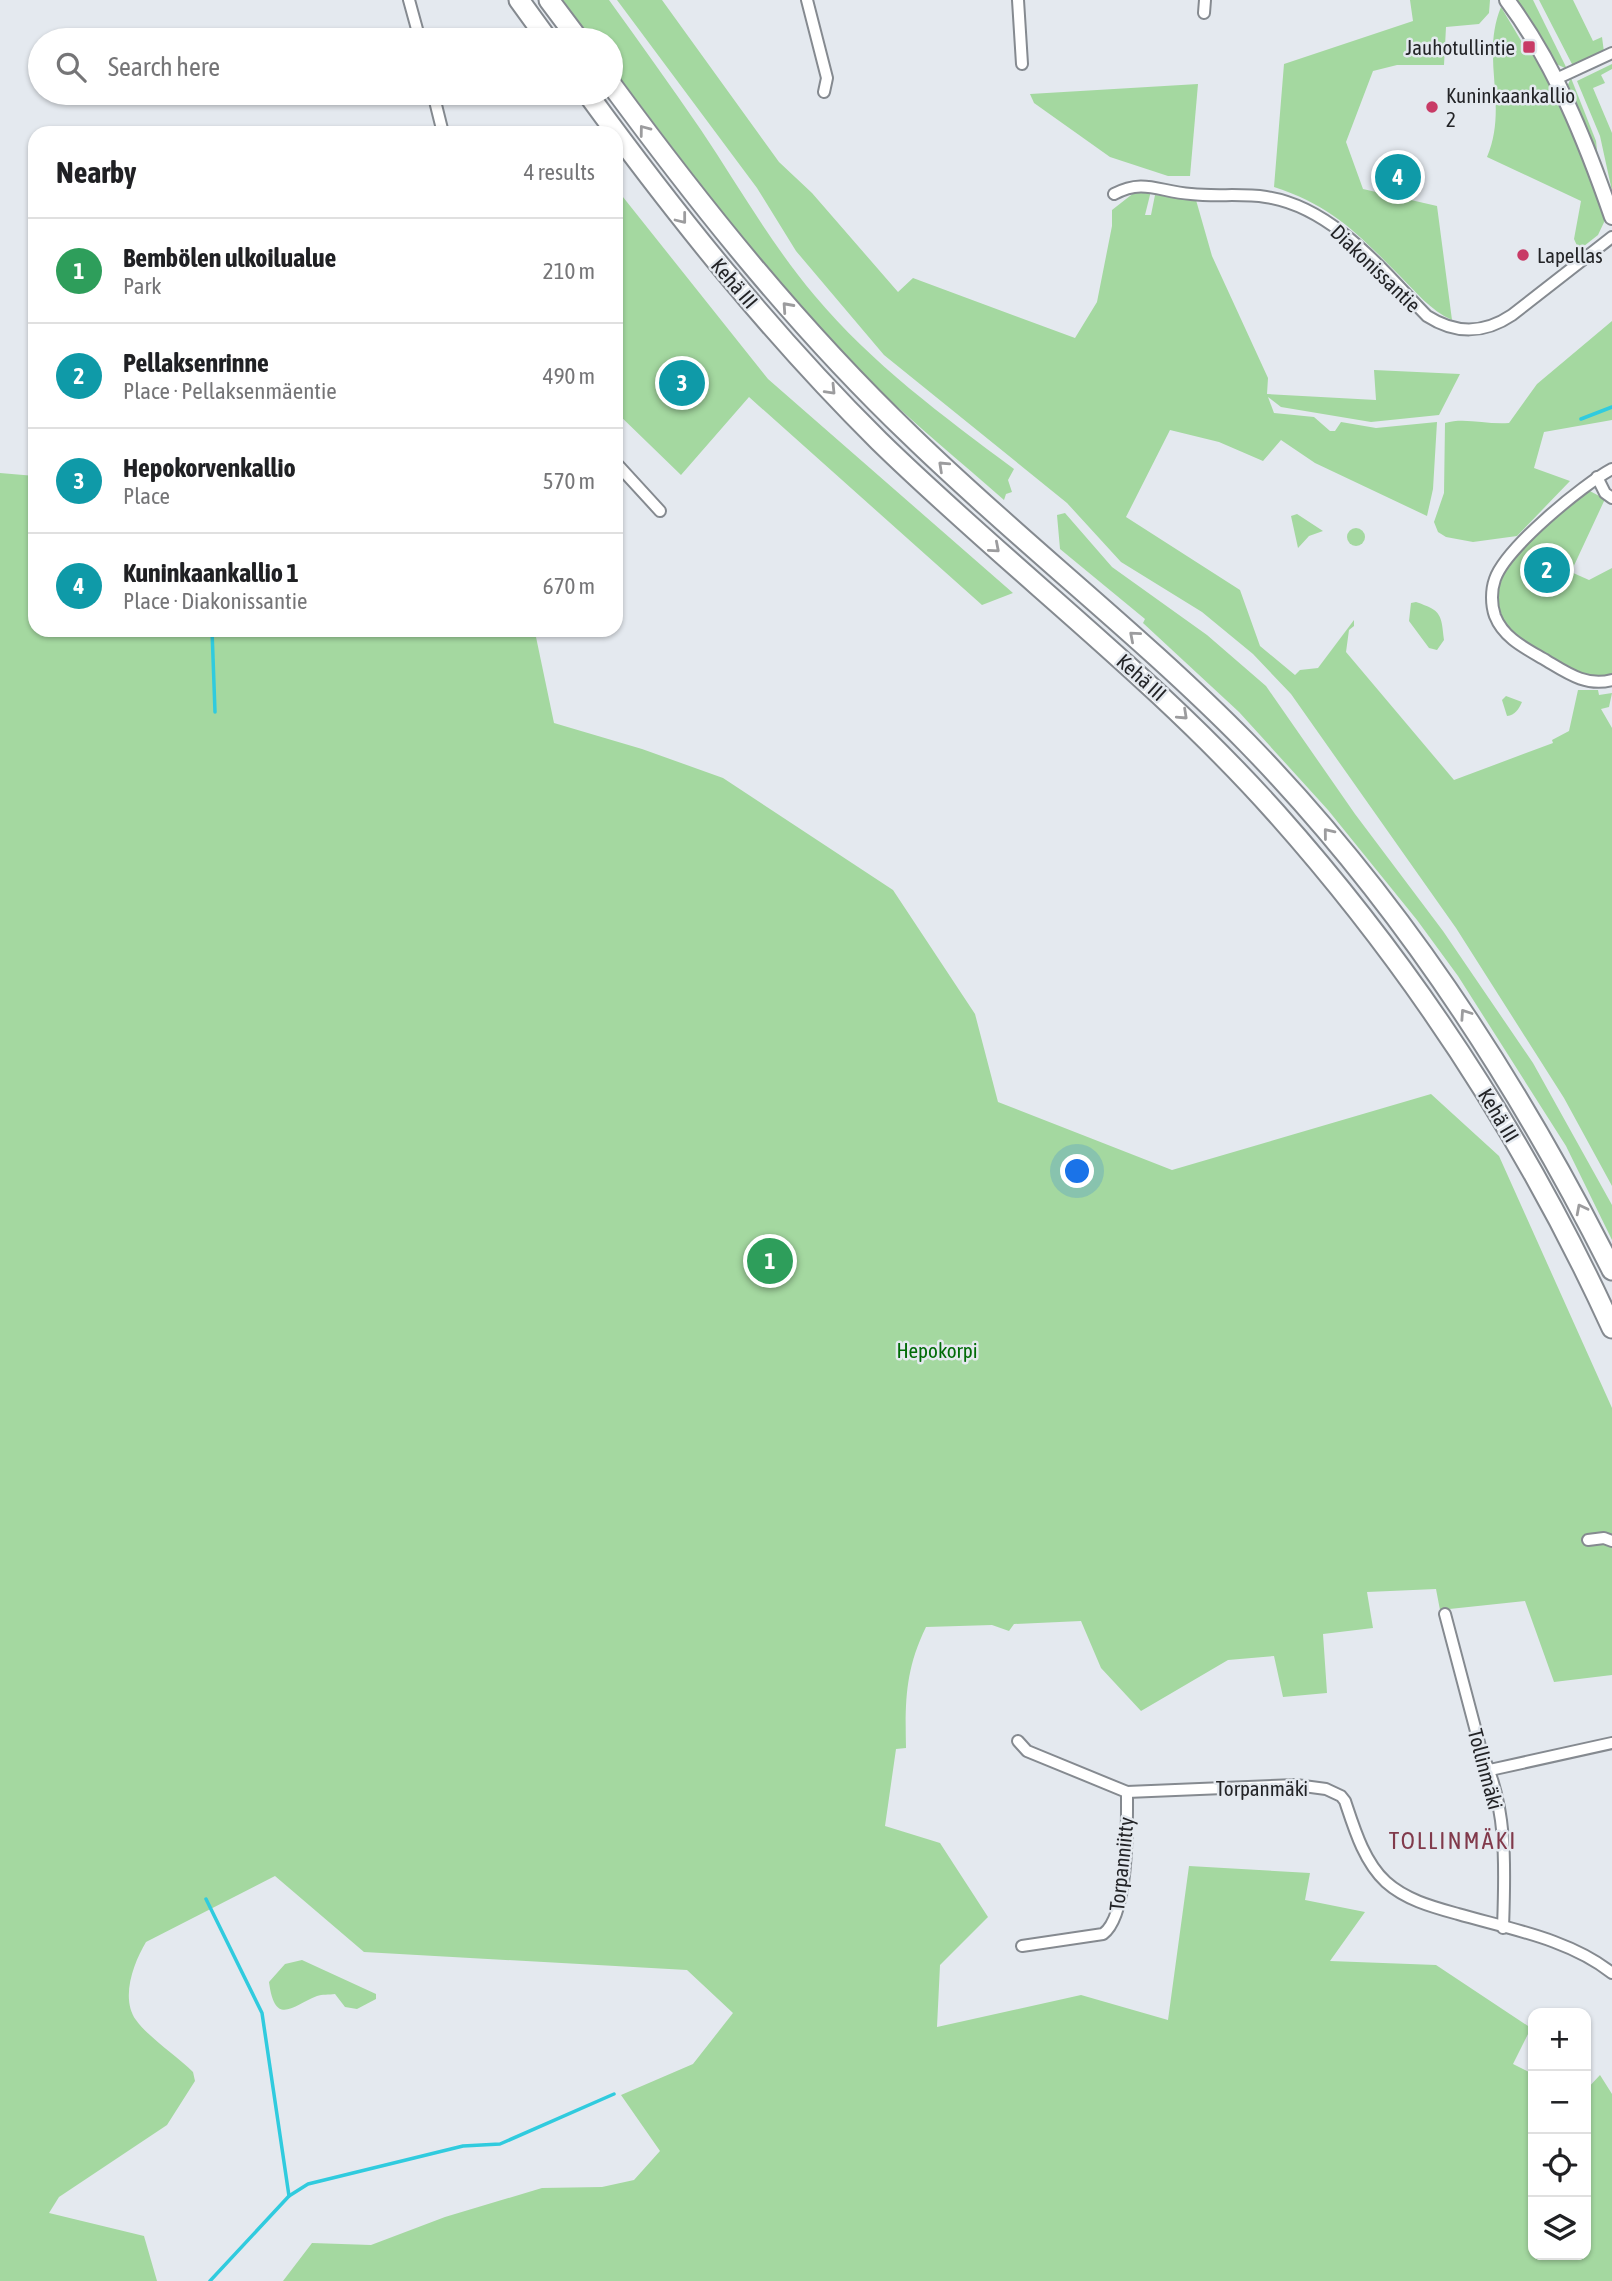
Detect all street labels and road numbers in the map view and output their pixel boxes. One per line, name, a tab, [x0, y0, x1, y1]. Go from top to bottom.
street label: Diakonissantie	[1326, 219, 1426, 317]
street label: Kehä III	[707, 253, 763, 313]
street label: Kehä III	[1112, 649, 1172, 705]
street label: Kehä III	[1474, 1084, 1524, 1146]
street label: Tollinmäki	[1464, 1726, 1508, 1812]
street label: Torpanmäki	[1216, 1776, 1308, 1800]
street label: Torpanniitty	[1104, 1815, 1138, 1912]

